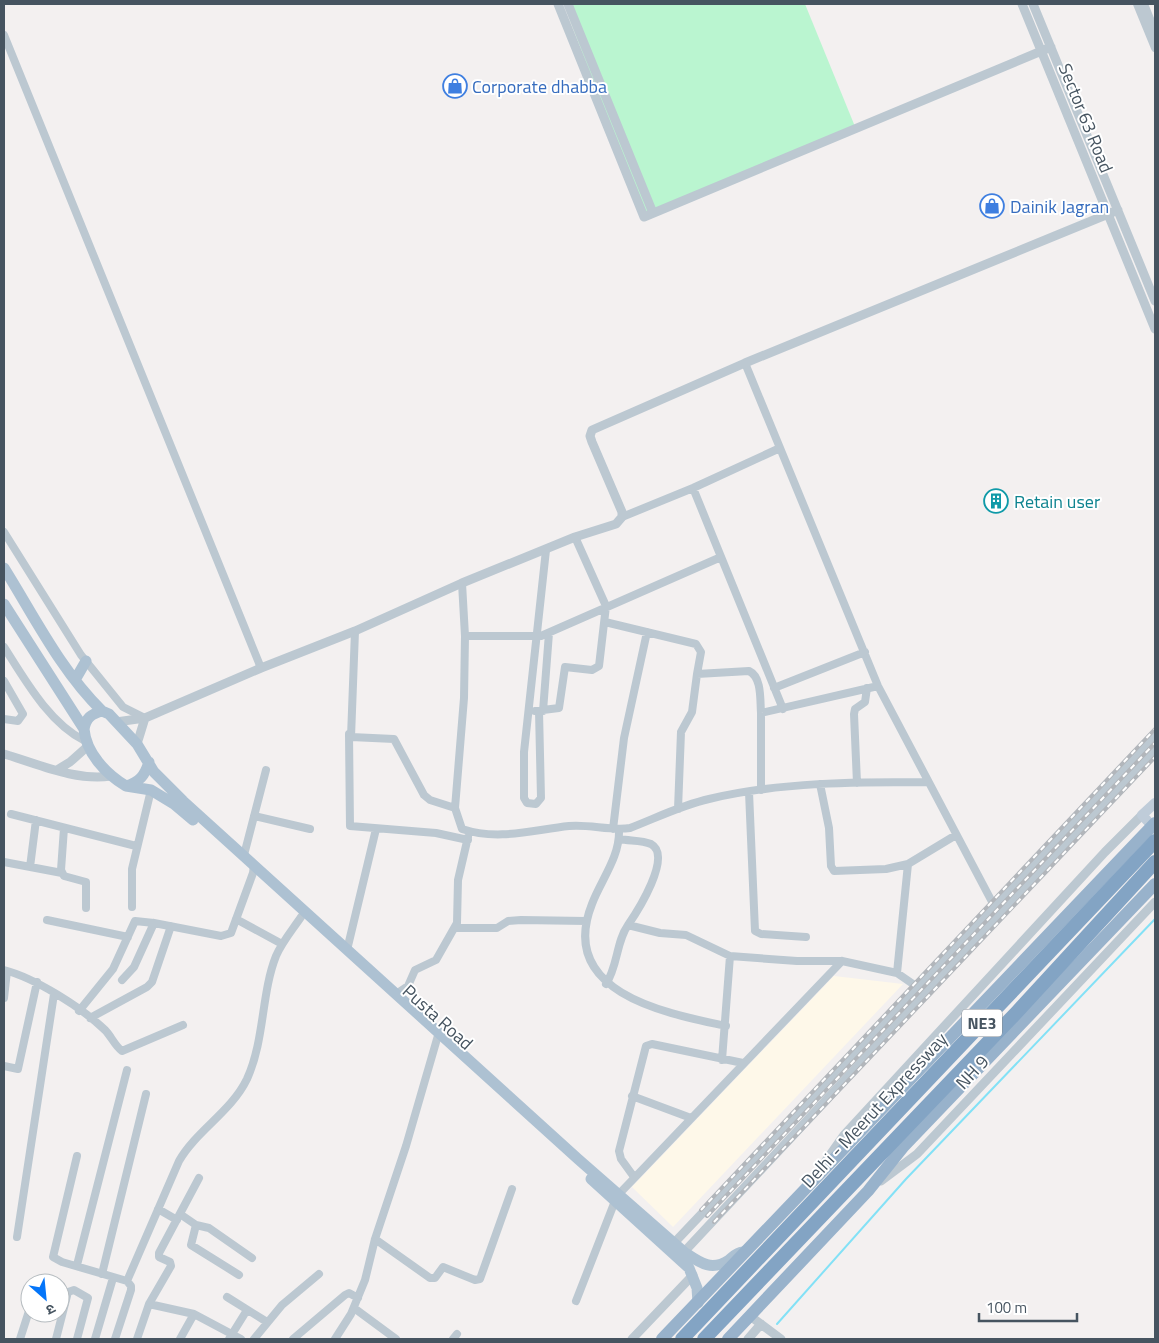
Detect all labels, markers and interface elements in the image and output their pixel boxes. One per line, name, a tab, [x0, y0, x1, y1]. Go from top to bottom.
street label: Sector 63 Road	[1052, 59, 1120, 177]
shop icon: Corporate dhabba	[442, 73, 468, 99]
place label: Corporate dhabba	[472, 73, 607, 100]
shop icon: Dainik Jagran	[979, 193, 1005, 219]
place label: Dainik Jagran	[1010, 193, 1109, 220]
building icon: Retain user	[983, 488, 1009, 514]
place label: Retain user	[1014, 488, 1100, 515]
street label: Pusta Road	[397, 978, 479, 1056]
road number: NE3	[962, 1010, 1002, 1036]
street label: Delhi - Meerut Expressway	[794, 1026, 954, 1194]
street label: NH 9	[949, 1049, 995, 1095]
north arrow	[20, 1273, 70, 1323]
scale bar	[979, 1290, 1076, 1322]
text: 100 m	[986, 1296, 1027, 1319]
text: उ	[42, 1299, 60, 1322]

